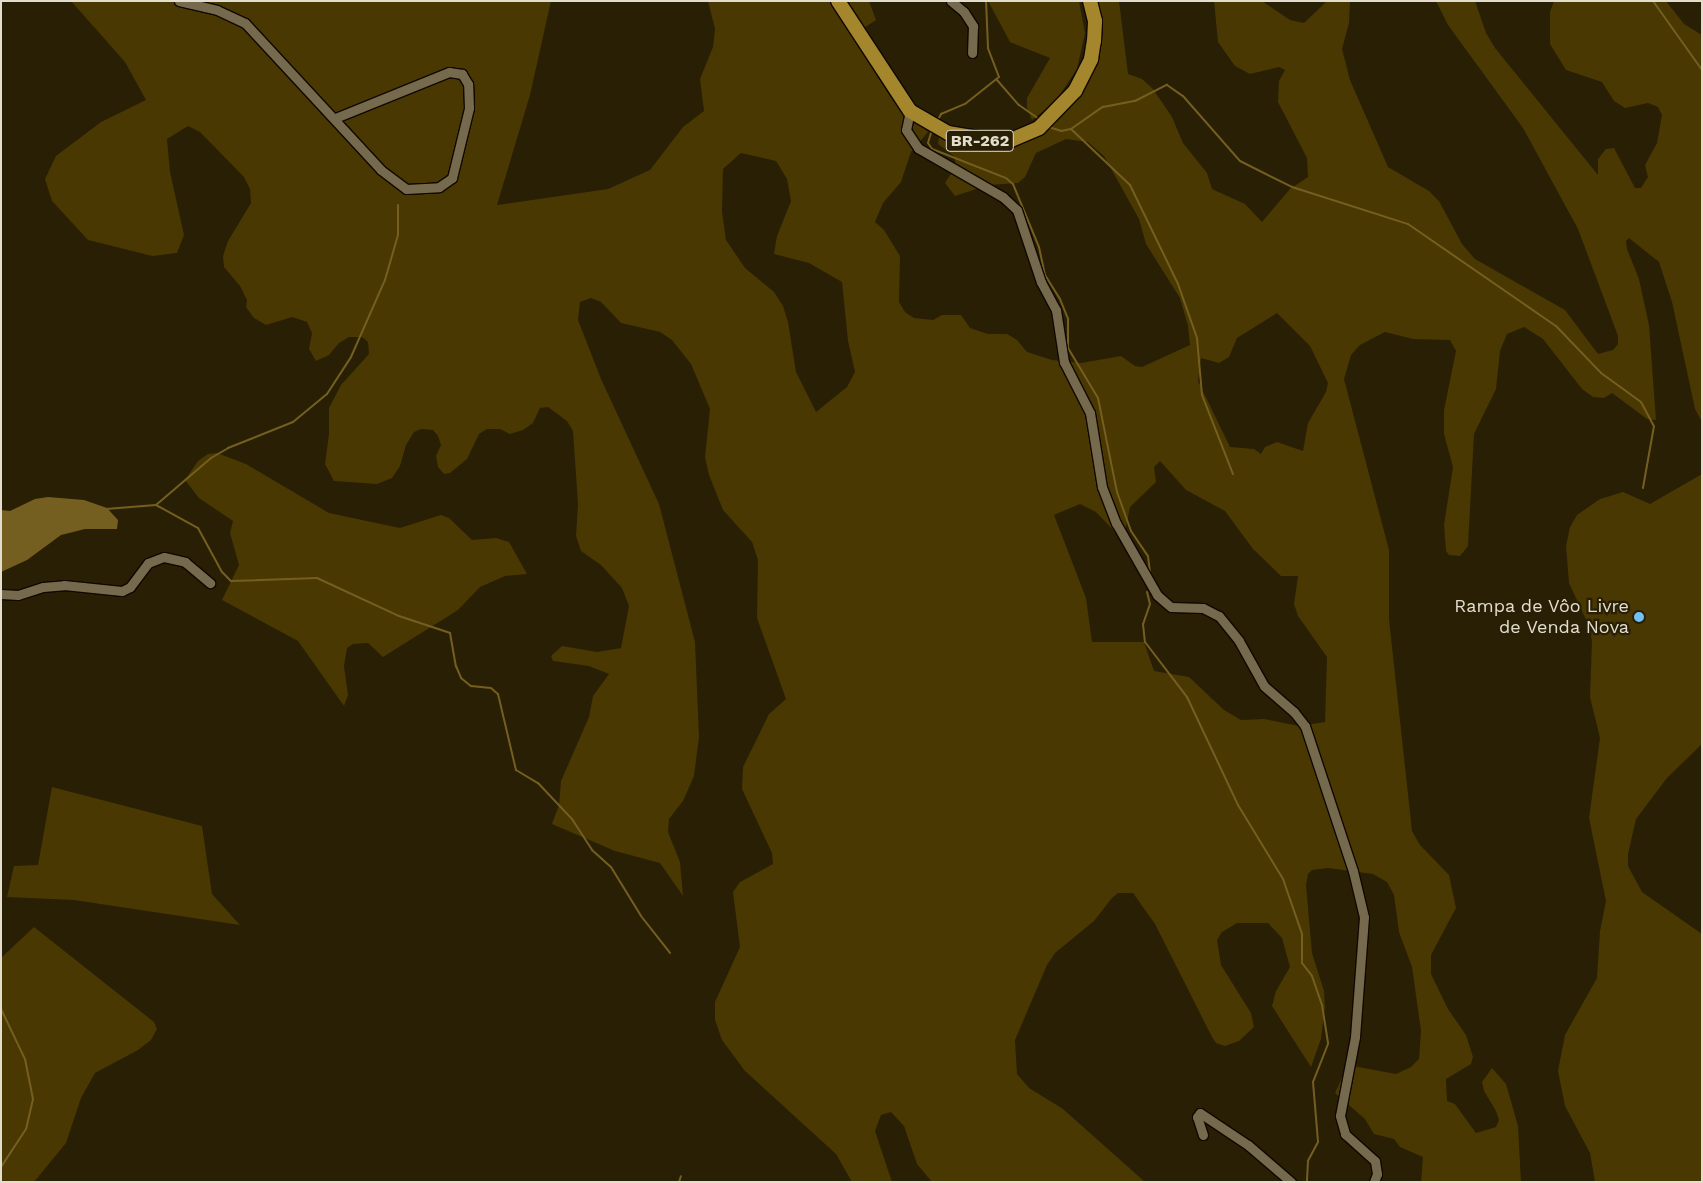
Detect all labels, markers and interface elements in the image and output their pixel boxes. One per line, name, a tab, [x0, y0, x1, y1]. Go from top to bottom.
road number: BR-262	[945, 128, 1015, 154]
place label: Rampa de Vôo Livre de Venda Nova	[1453, 596, 1629, 638]
marker: Rampa de Vôo Livre de Venda Nova	[1633, 611, 1645, 623]

